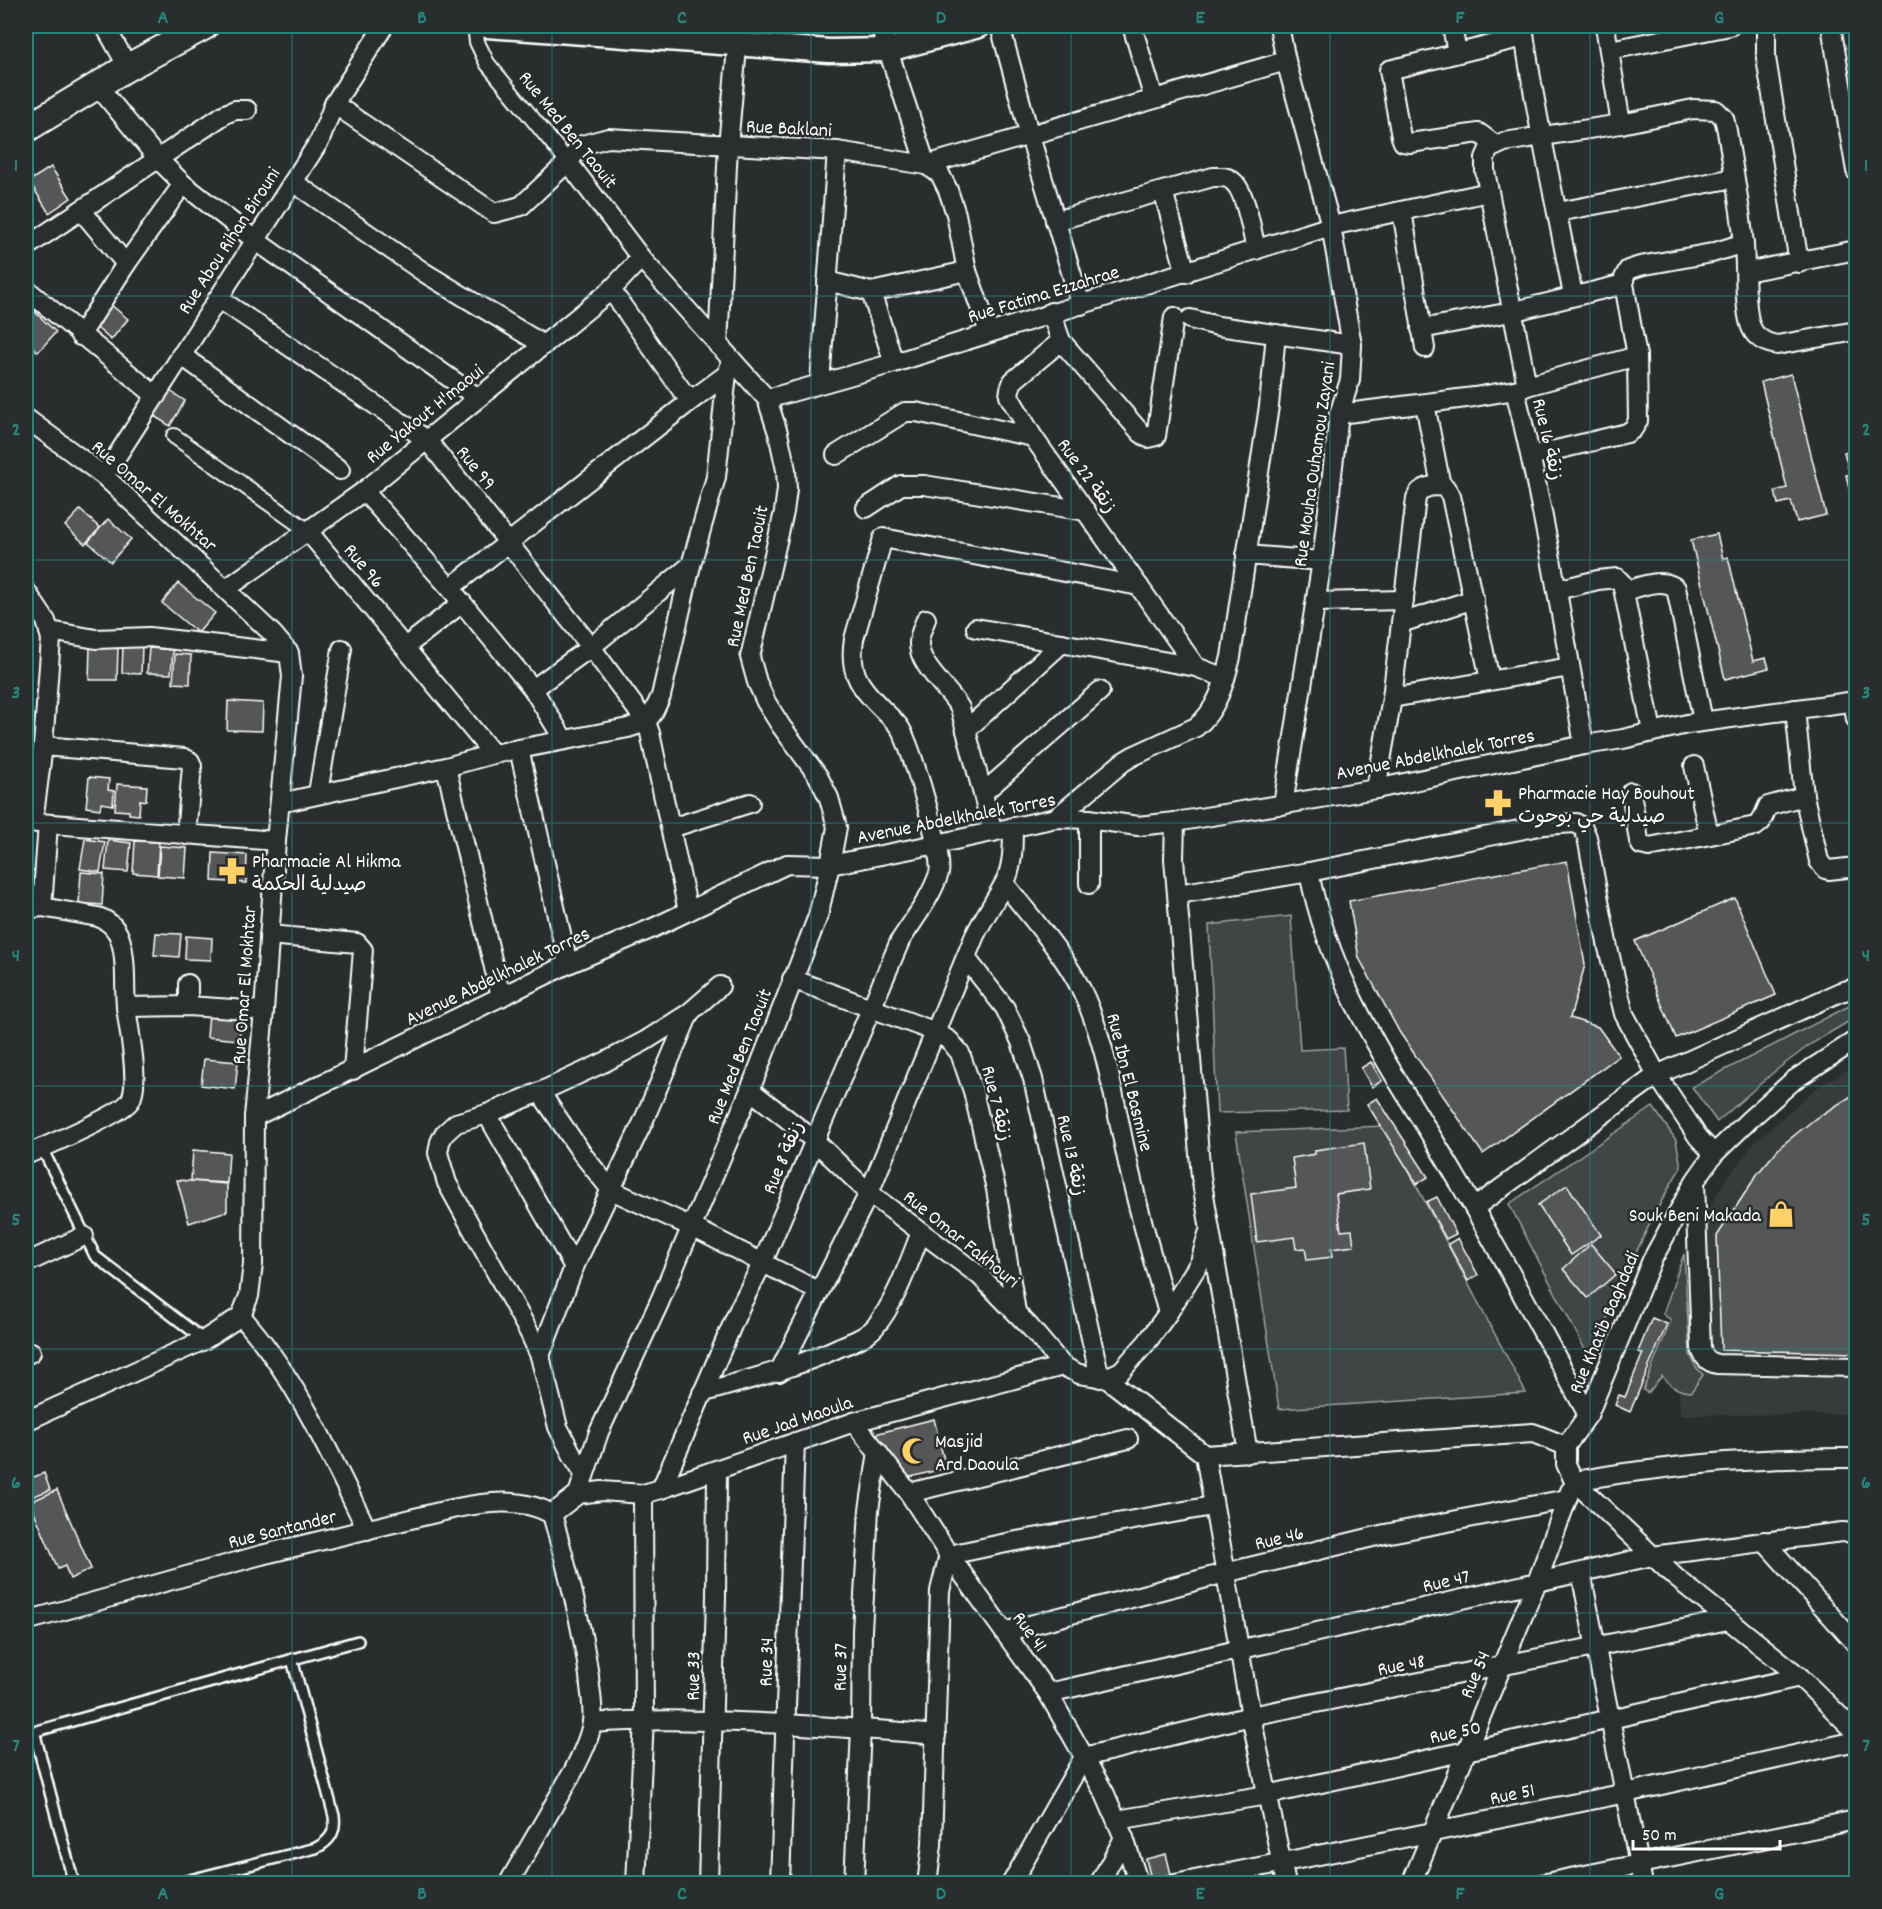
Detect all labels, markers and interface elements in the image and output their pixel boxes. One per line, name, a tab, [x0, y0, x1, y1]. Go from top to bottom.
text: A	[158, 5, 169, 33]
text: B	[417, 5, 427, 33]
text: C	[677, 5, 687, 33]
text: D	[936, 5, 947, 33]
text: E	[1195, 5, 1205, 33]
text: F	[1456, 5, 1466, 33]
text: G	[1714, 5, 1724, 33]
street label: Rue Med Ben Taouit	[510, 66, 623, 196]
street label: Rue Baklani	[745, 114, 833, 146]
text: 1	[14, 153, 18, 181]
text: 1	[1864, 153, 1868, 181]
street label: Rue Abou Rihan Birouni	[172, 162, 289, 321]
street label: Rue Fatima Ezzahrae	[965, 259, 1123, 332]
street label: Rue Yakout H'maoui	[361, 359, 491, 472]
street label: Rue Mouha Ouhamou Zayani	[1288, 360, 1344, 569]
street label: Rue 16 زنقة	[1523, 396, 1569, 483]
text: 2	[12, 417, 20, 445]
text: 2	[1862, 417, 1870, 445]
street label: Rue 22 زنقة	[1049, 434, 1122, 520]
street label: Rue Omar El Mokhtar	[84, 435, 223, 560]
street label: Rue 99	[448, 441, 501, 497]
street label: Rue Med Ben Taouit	[720, 503, 778, 650]
street label: Rue 96	[336, 539, 390, 595]
text: 3	[12, 680, 20, 708]
text: 3	[1862, 680, 1870, 708]
street label: Avenue Abdelkhalek Torres	[1334, 723, 1537, 789]
place label: Pharmacie Hay Bouhout صيدلية حي بوحوت	[1518, 781, 1695, 833]
street label: Avenue Abdelkhalek Torres	[855, 787, 1058, 853]
pharmacy icon: Pharmacie Hay Bouhout صيدلية حي بوحوت	[1483, 788, 1513, 818]
place label: Pharmacie Al Hikma صيدلية الحكمة	[252, 849, 401, 900]
pharmacy icon: Pharmacie Al Hikma صيدلية الحكمة	[217, 856, 247, 886]
street label: Rue Omar El Mokhtar	[226, 904, 266, 1065]
street label: Avenue Abdelkhalek Torres	[401, 921, 595, 1035]
text: 4	[12, 943, 20, 971]
text: 4	[1862, 943, 1870, 971]
street label: Rue Med Ben Taouit	[701, 985, 781, 1129]
street label: Rue Ibn El Basmine	[1097, 1011, 1159, 1155]
street label: Rue 7 زنقة	[972, 1063, 1018, 1144]
street label: Rue 13 زنقة	[1048, 1112, 1092, 1199]
street label: Rue 8 زنقة	[757, 1117, 813, 1199]
street label: Rue Omar Fakhouri	[896, 1185, 1025, 1296]
shop icon: Souk Beni Makada	[1766, 1199, 1796, 1229]
place label: Souk Beni Makada	[1629, 1203, 1762, 1231]
text: 5	[11, 1207, 21, 1235]
text: 5	[1861, 1207, 1871, 1235]
street label: Rue Khatib Baghdadi	[1563, 1247, 1649, 1399]
street label: Rue Jad Maoula	[739, 1390, 858, 1454]
place label: Masjid Ard Daoula	[935, 1429, 1019, 1480]
mosque icon: Masjid Ard Daoula	[900, 1436, 930, 1466]
text: 6	[11, 1470, 21, 1498]
text: 6	[1861, 1470, 1871, 1498]
street label: Rue Santander	[226, 1504, 340, 1558]
street label: Rue 46	[1252, 1520, 1307, 1560]
street label: Rue 47	[1420, 1564, 1473, 1602]
street label: Rue 41	[1004, 1607, 1053, 1659]
street label: Rue 34	[753, 1637, 783, 1687]
street label: Rue 37	[828, 1643, 856, 1691]
street label: Rue 54	[1454, 1647, 1499, 1703]
street label: Rue 48	[1375, 1649, 1428, 1685]
street label: Rue 33	[681, 1651, 709, 1701]
street label: Rue 50	[1427, 1715, 1484, 1753]
text: 7	[12, 1733, 20, 1761]
text: 7	[1862, 1733, 1870, 1761]
street label: Rue 51	[1488, 1778, 1538, 1814]
scale bar	[1633, 1813, 1780, 1851]
text: 50 m	[1642, 1824, 1677, 1849]
text: A	[158, 1881, 169, 1909]
text: B	[417, 1881, 427, 1909]
text: C	[677, 1881, 687, 1909]
text: D	[936, 1881, 947, 1909]
text: E	[1195, 1881, 1205, 1909]
text: F	[1456, 1881, 1466, 1909]
text: G	[1714, 1881, 1724, 1909]

